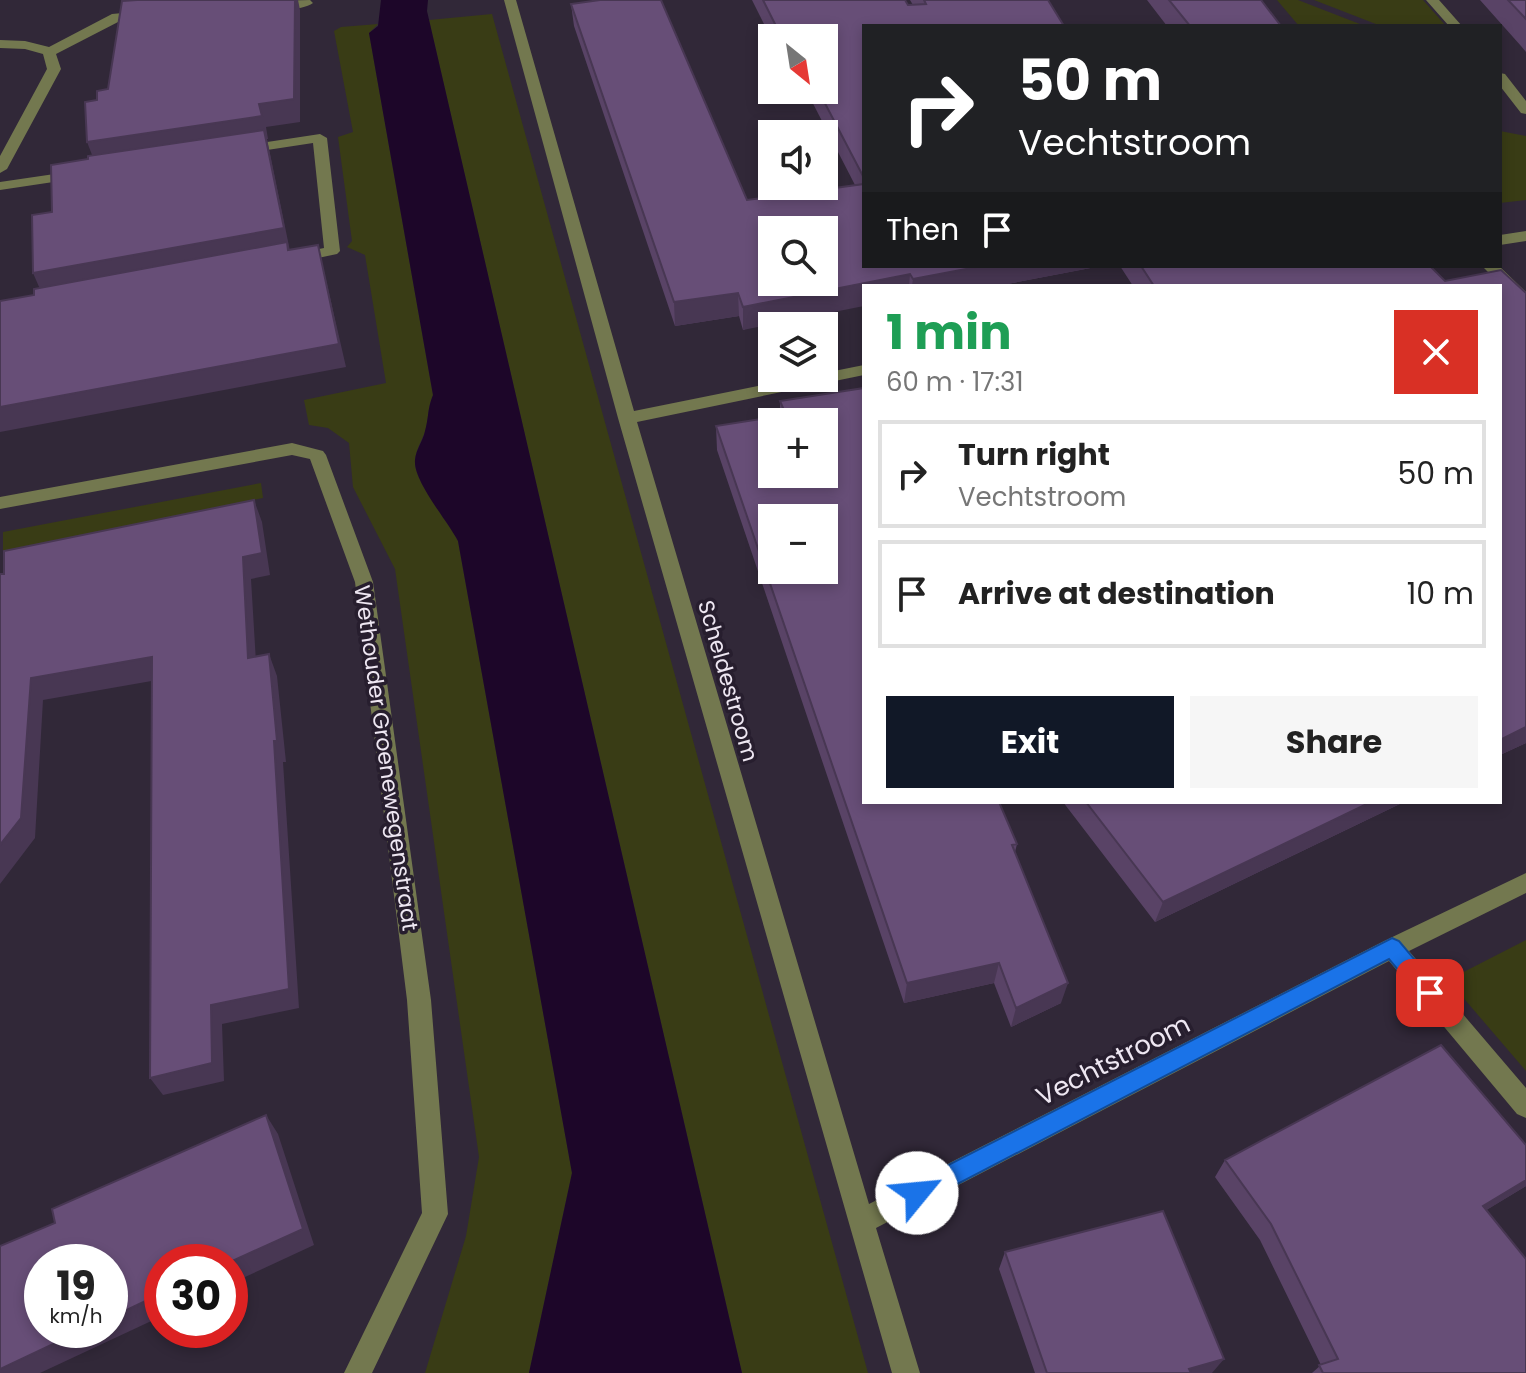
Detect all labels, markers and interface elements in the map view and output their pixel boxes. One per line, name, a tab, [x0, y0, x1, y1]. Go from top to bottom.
north arrow	[758, 24, 838, 104]
map controls	[758, 24, 838, 584]
text: 50 m	[1018, 41, 1162, 120]
icon: right	[886, 56, 990, 160]
text: Vechtstroom	[1018, 117, 1251, 168]
button: sound	[758, 120, 838, 200]
text: Then	[886, 208, 959, 251]
icon: arrive	[975, 208, 1019, 252]
button: search	[758, 216, 838, 296]
text: 1 min	[886, 299, 1012, 366]
button: close	[1394, 310, 1478, 394]
button: layers	[758, 312, 838, 392]
text: 60 m · 17:31	[886, 364, 1024, 400]
button: +	[758, 408, 838, 488]
text: Turn right	[958, 433, 1110, 476]
icon: right	[890, 452, 934, 496]
text: 50 m	[1397, 452, 1474, 495]
text: Vechtstroom	[958, 479, 1126, 515]
button: −	[758, 504, 838, 584]
icon: arrive	[890, 572, 934, 616]
text: Arrive at destination	[958, 572, 1275, 615]
text: 10 m	[1407, 572, 1474, 615]
street label: Wethouder Groenewegenstraat	[346, 583, 426, 933]
street label: Scheldestroom	[690, 597, 766, 765]
button: Exit	[886, 696, 1174, 788]
button: Share	[1190, 696, 1478, 788]
pin	[1396, 959, 1464, 1027]
icon: arrive	[1408, 971, 1452, 1015]
street label: Vechtstroom	[1030, 1006, 1196, 1114]
position arrow	[875, 1151, 959, 1235]
speed limit sign: 30	[144, 1244, 248, 1348]
text: 19	[56, 1258, 96, 1314]
text: km/h	[49, 1302, 103, 1330]

